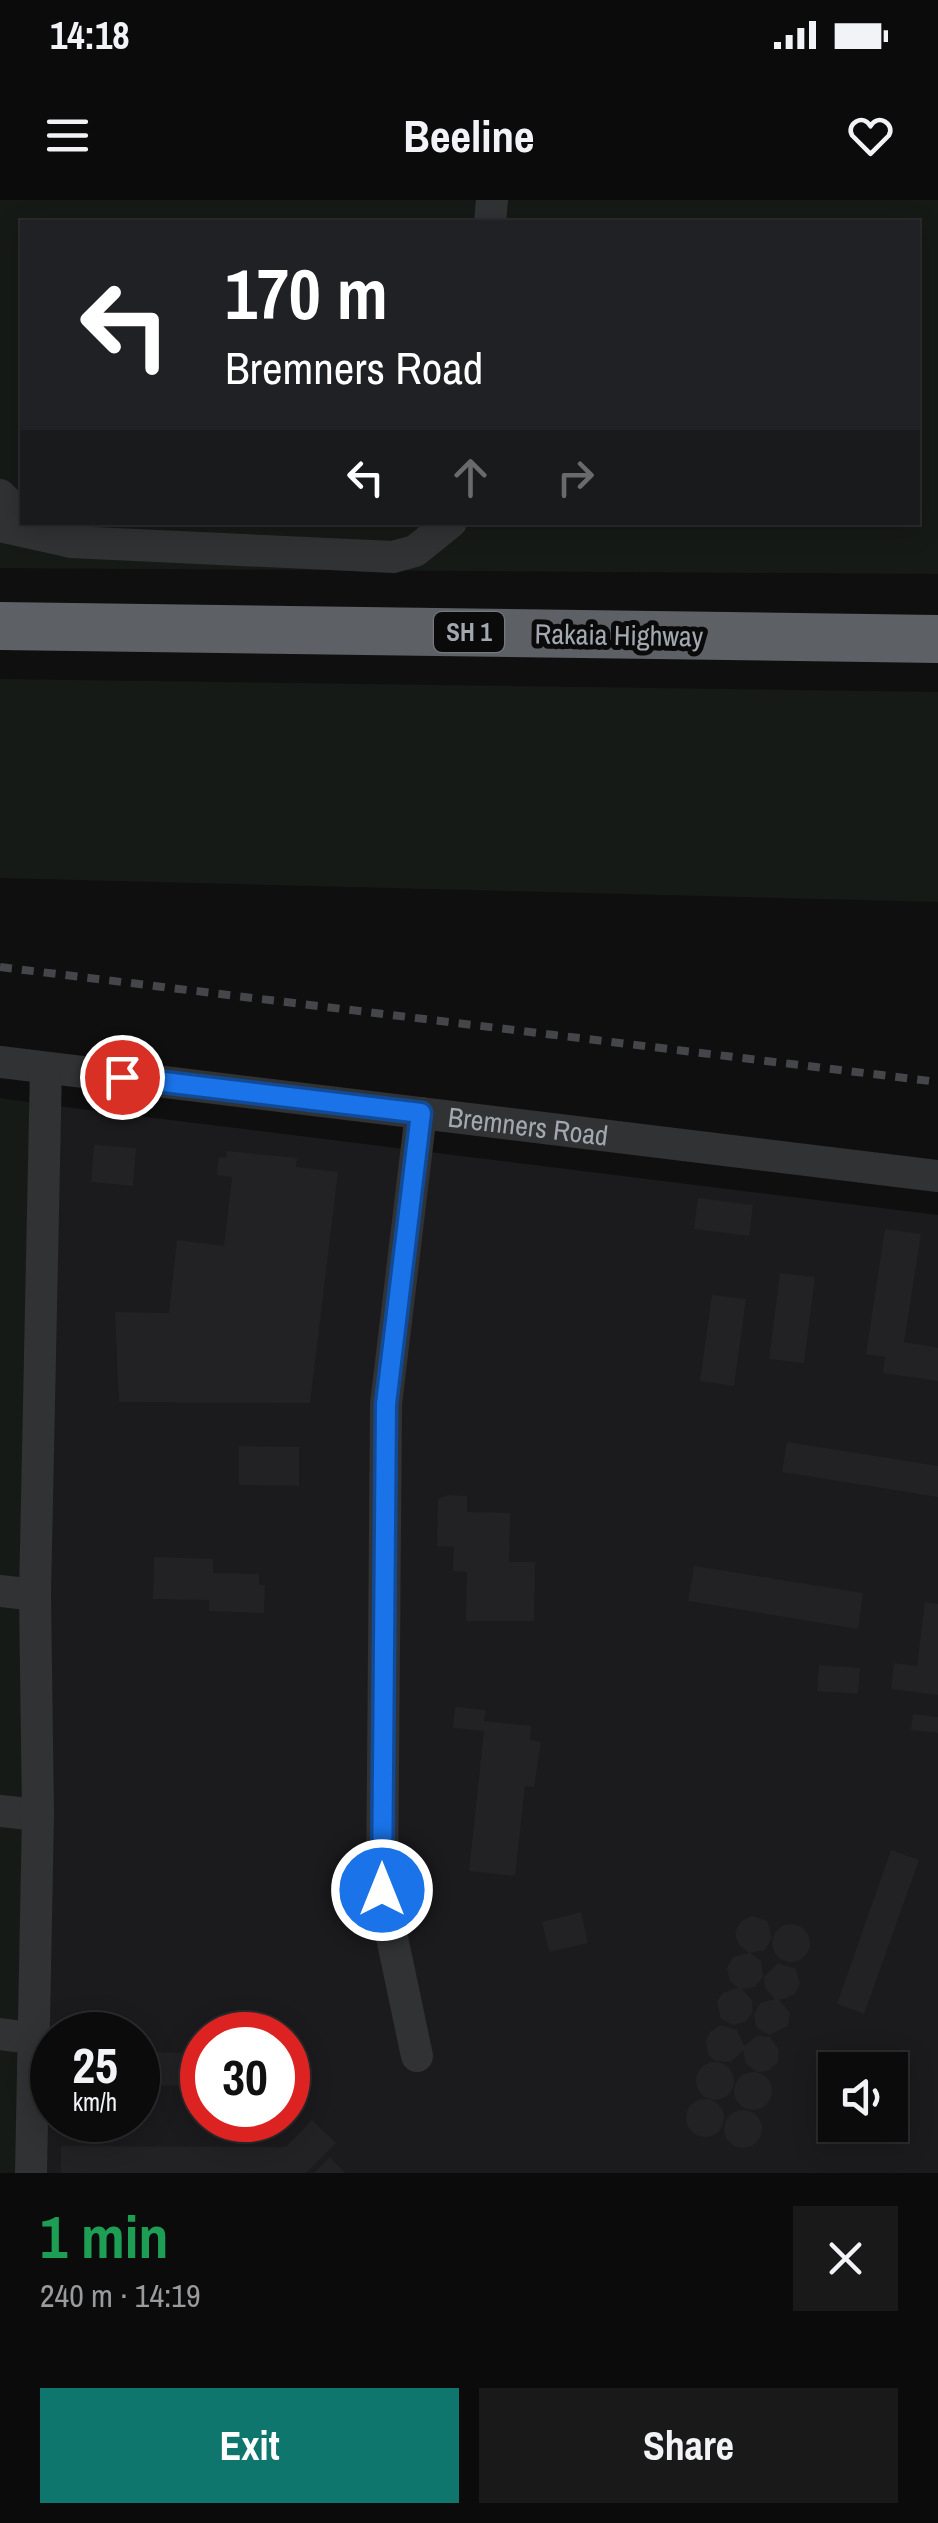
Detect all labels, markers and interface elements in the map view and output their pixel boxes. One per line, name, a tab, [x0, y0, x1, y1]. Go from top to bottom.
text: 14:18	[50, 10, 130, 61]
text: Beeline	[403, 105, 535, 166]
icon: menu	[40, 108, 95, 163]
icon: heart	[843, 108, 898, 163]
text: 170 m	[225, 247, 388, 341]
icon: left	[60, 260, 190, 390]
text: Bremners Road	[225, 337, 483, 398]
icon: left	[338, 450, 393, 505]
icon: ahead	[443, 450, 498, 505]
icon: right	[548, 450, 603, 505]
road number: SH 1	[434, 612, 504, 652]
street label: Rakaia Highway	[534, 615, 704, 655]
pin	[80, 1035, 165, 1120]
icon: arrive	[95, 1050, 150, 1105]
street label: Bremners Road	[446, 1098, 610, 1155]
position arrow	[330, 1838, 434, 1942]
speed limit sign: 30	[180, 2012, 310, 2142]
text: 25	[72, 2031, 118, 2099]
map controls	[818, 2052, 908, 2142]
button: sound	[818, 2052, 908, 2142]
text: km/h	[73, 2085, 117, 2119]
text: 1 min	[40, 2196, 169, 2277]
button: close	[793, 2206, 898, 2311]
text: 240 m · 14:19	[40, 2274, 200, 2317]
button: Exit	[40, 2388, 459, 2503]
button: Share	[479, 2388, 898, 2503]

